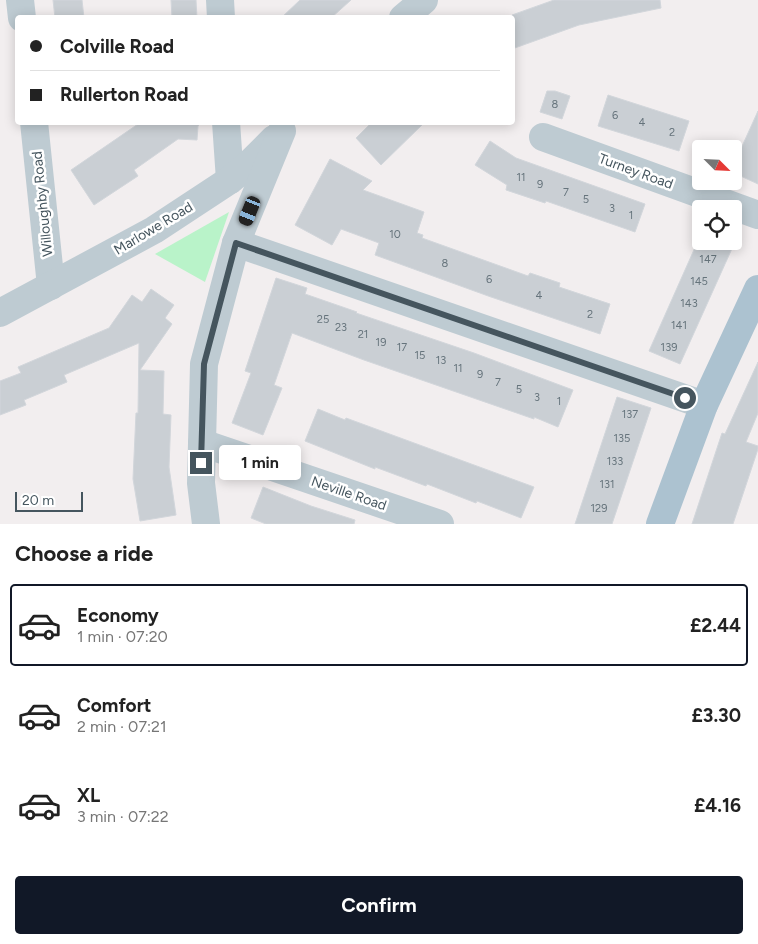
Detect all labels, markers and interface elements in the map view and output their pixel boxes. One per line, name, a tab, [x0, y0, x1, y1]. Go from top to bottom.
text: Colville Road	[60, 35, 174, 58]
text: Rullerton Road	[60, 83, 189, 106]
house number: 8	[552, 98, 559, 111]
house number: 6	[612, 109, 618, 122]
house number: 4	[639, 116, 646, 129]
house number: 2	[669, 126, 675, 139]
north arrow	[692, 140, 742, 190]
map controls	[692, 140, 742, 250]
street label: Willoughby Road	[29, 150, 56, 257]
street label: Turney Road	[596, 150, 675, 193]
house number: 11	[516, 171, 526, 184]
house number: 9	[537, 178, 543, 191]
house number: 7	[563, 186, 569, 199]
house number: 5	[583, 193, 589, 206]
car	[237, 194, 262, 228]
street label: Marlowe Road	[111, 198, 196, 259]
button: locate	[692, 200, 742, 250]
house number: 3	[609, 202, 615, 215]
house number: 1	[629, 209, 633, 222]
house number: 10	[389, 228, 401, 241]
house number: 147	[699, 253, 717, 266]
house number: 8	[442, 257, 449, 270]
house number: 6	[486, 273, 492, 286]
house number: 145	[690, 275, 708, 288]
house number: 4	[536, 289, 543, 302]
house number: 143	[680, 297, 698, 310]
house number: 2	[587, 308, 593, 321]
house number: 25	[317, 313, 329, 326]
house number: 141	[671, 319, 687, 332]
house number: 23	[335, 321, 347, 334]
house number: 21	[358, 328, 368, 341]
house number: 19	[376, 336, 386, 349]
house number: 17	[397, 341, 407, 354]
house number: 139	[661, 341, 677, 354]
house number: 15	[415, 349, 425, 362]
house number: 13	[436, 354, 446, 367]
house number: 11	[453, 362, 463, 375]
house number: 9	[477, 368, 483, 381]
house number: 7	[495, 376, 501, 389]
house number: 5	[516, 383, 522, 396]
route start	[674, 387, 696, 409]
house number: 3	[534, 391, 540, 404]
house number: 1	[557, 395, 561, 408]
house number: 137	[622, 408, 638, 421]
house number: 135	[614, 432, 630, 445]
callout: 1 min	[218, 446, 301, 480]
route end	[190, 452, 212, 474]
text: 1 min	[241, 453, 279, 472]
house number: 133	[607, 455, 623, 468]
street label: Neville Road	[309, 473, 389, 514]
house number: 131	[599, 478, 615, 491]
scale bar	[15, 489, 82, 512]
text: 20 m	[22, 492, 54, 509]
house number: 129	[591, 502, 607, 515]
text: Choose a ride	[15, 540, 153, 567]
icon: car	[17, 603, 62, 648]
text: Economy	[77, 604, 159, 627]
text: £2.44	[690, 614, 741, 637]
text: 1 min · 07:20	[77, 627, 168, 646]
icon: car	[17, 693, 62, 738]
text: Comfort	[77, 694, 152, 717]
text: £3.30	[692, 704, 741, 727]
text: 2 min · 07:21	[77, 717, 167, 736]
icon: car	[17, 783, 62, 828]
text: XL	[77, 784, 100, 807]
text: £4.16	[694, 794, 741, 817]
text: 3 min · 07:22	[77, 807, 169, 826]
button: Confirm	[15, 876, 743, 934]

